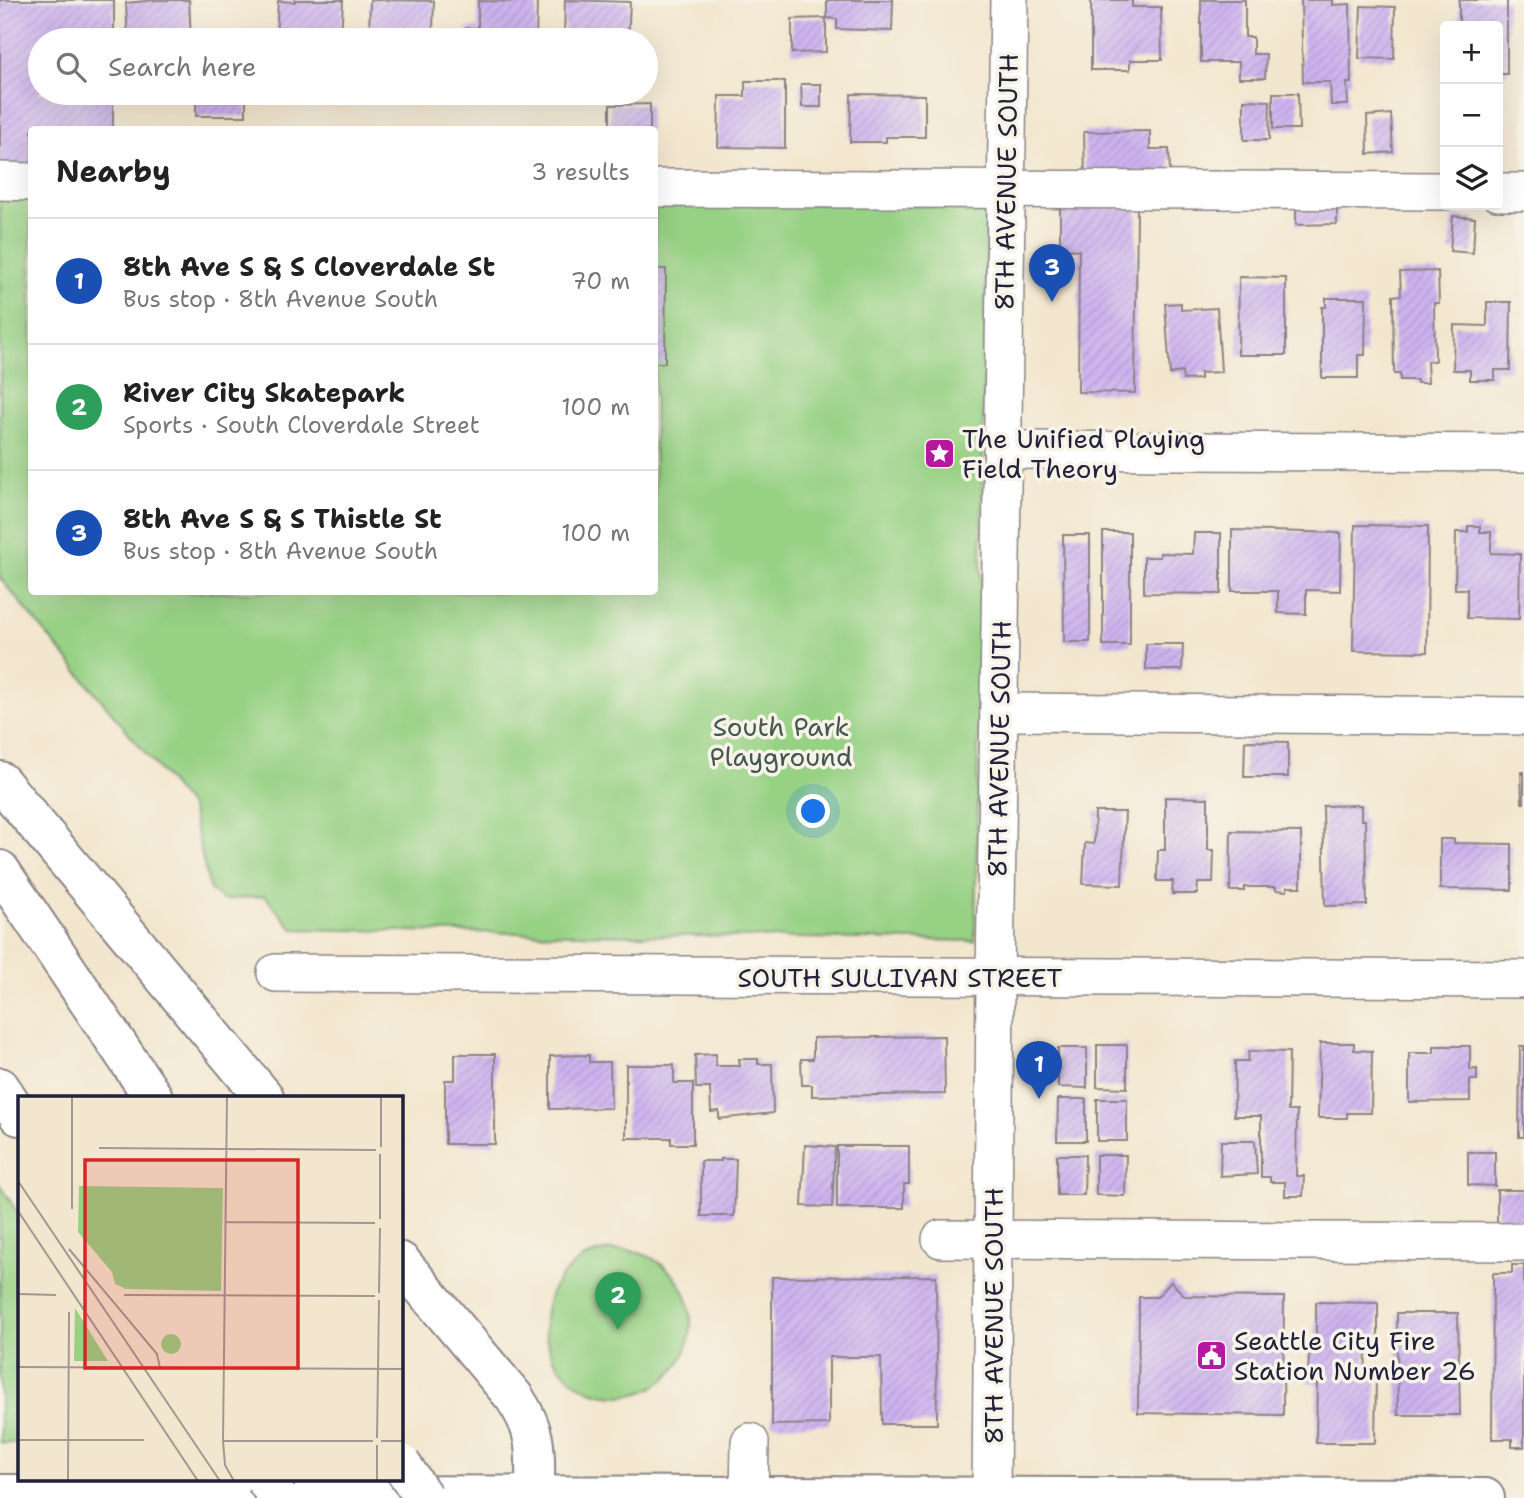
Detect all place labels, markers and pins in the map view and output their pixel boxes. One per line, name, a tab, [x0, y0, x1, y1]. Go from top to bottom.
pin: 3	[1029, 244, 1075, 302]
place label: The Unified Playing Field Theory	[962, 421, 1205, 486]
place icon: The Unified Playing Field Theory	[922, 436, 956, 470]
pin: 1	[1016, 1041, 1062, 1099]
pin: 2	[595, 1272, 641, 1330]
place label: Seattle City Fire Station Number 26	[1234, 1323, 1476, 1388]
public building icon: Seattle City Fire Station Number 26	[1194, 1338, 1228, 1372]

